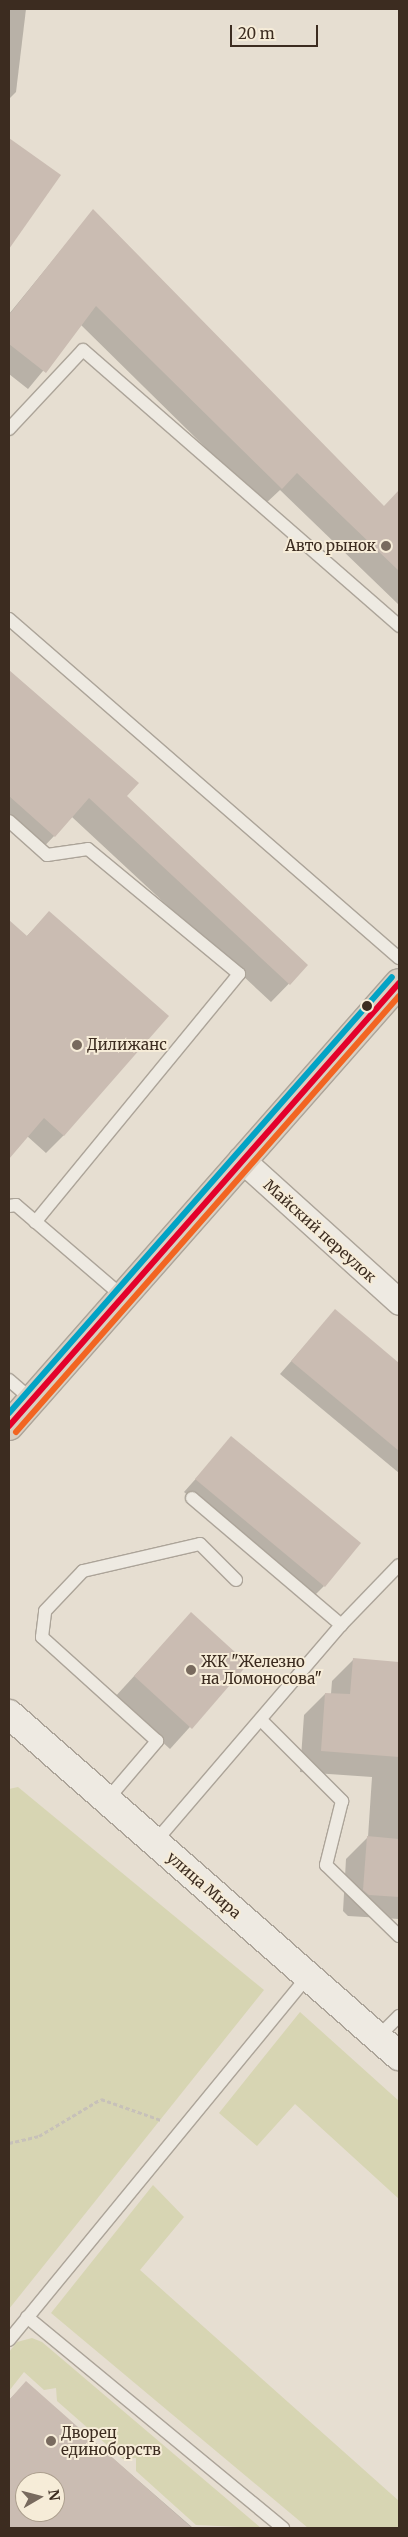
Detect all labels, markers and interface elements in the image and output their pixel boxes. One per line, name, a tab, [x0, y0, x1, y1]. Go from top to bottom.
scale bar	[233, 15, 320, 47]
text: 20 m	[238, 24, 275, 43]
place label: Авто рынок	[285, 537, 376, 555]
marker: Авто рынок	[380, 540, 392, 552]
unlabelled marker	[362, 1001, 372, 1011]
place label: Дилижанс	[87, 1036, 167, 1054]
marker: Дилижанс	[71, 1039, 83, 1051]
street label: Майский переулок	[260, 1176, 380, 1286]
place label: ЖК "Железно на Ломоносова"	[201, 1652, 322, 1687]
marker: ЖК "Железно на Ломоносова"	[185, 1664, 197, 1676]
street label: улица Мира	[163, 1848, 245, 1922]
place label: Дворец единоборств	[61, 2423, 161, 2458]
marker: Дворец единоборств	[45, 2435, 57, 2447]
north arrow	[15, 2472, 65, 2522]
text: N	[44, 2488, 64, 2502]

